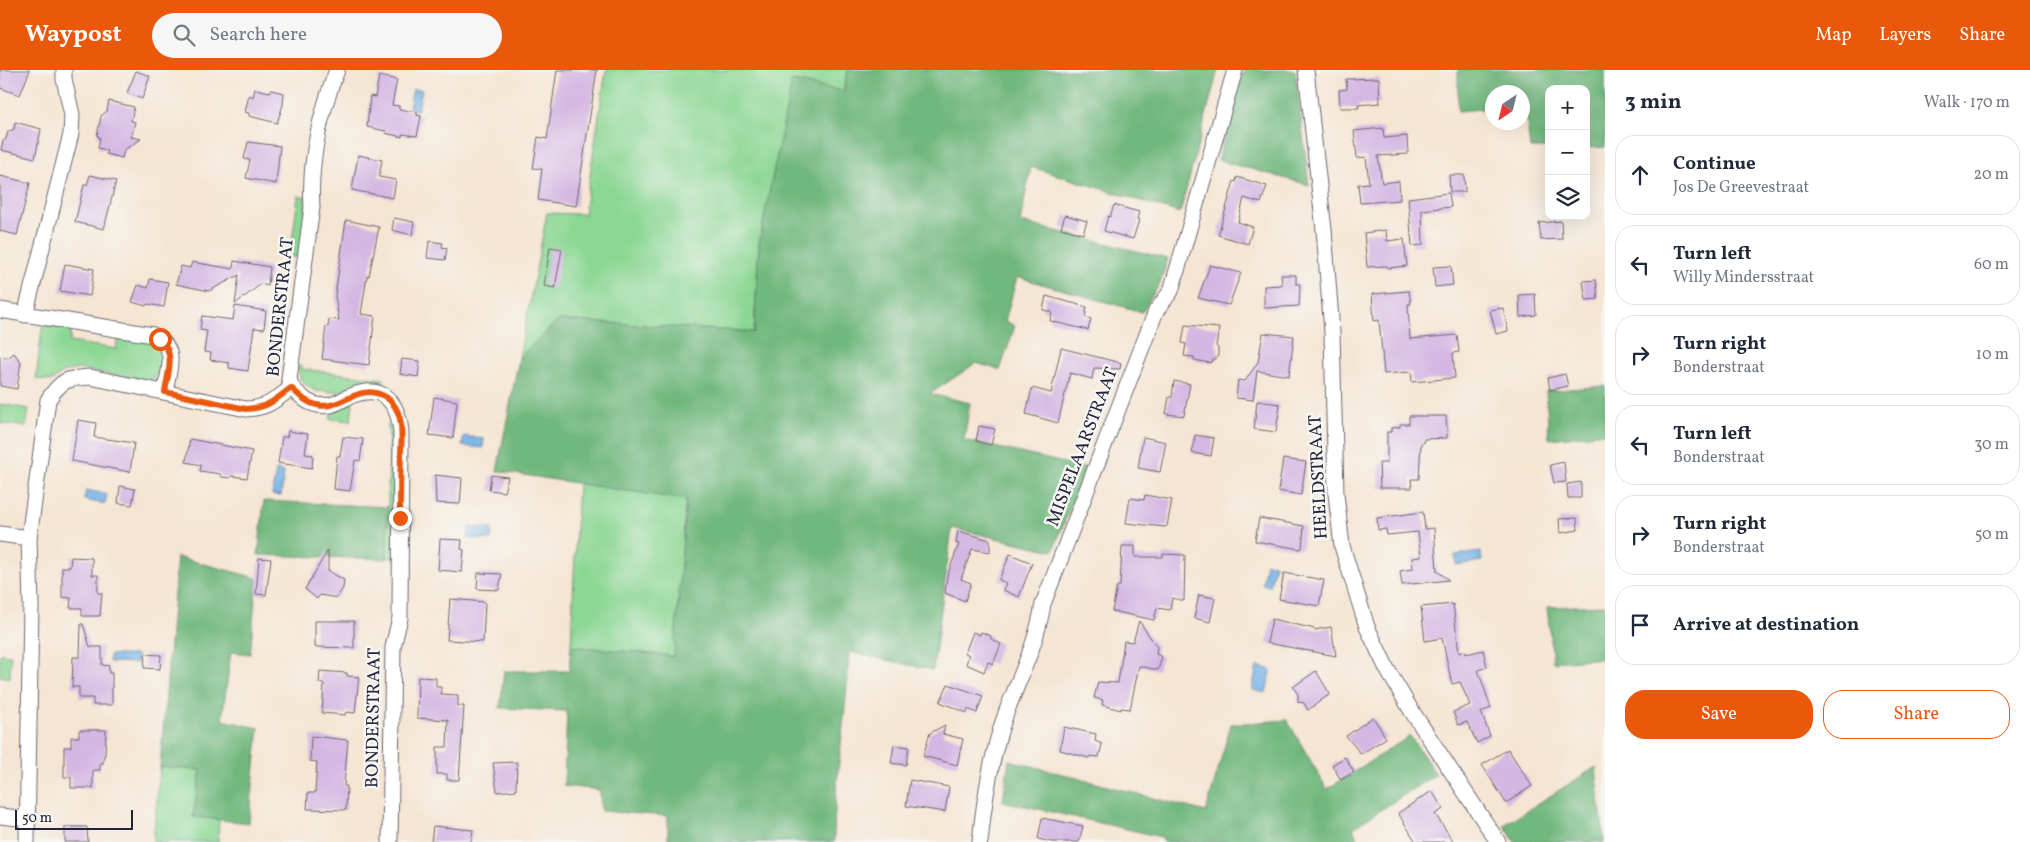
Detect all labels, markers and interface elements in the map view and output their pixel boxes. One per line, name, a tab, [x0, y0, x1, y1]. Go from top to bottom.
search box	[152, 13, 502, 58]
text: Waypost	[25, 18, 122, 52]
icon: search	[170, 21, 198, 49]
text: Search here	[210, 22, 307, 48]
text: Map	[1815, 23, 1851, 48]
text: Layers	[1879, 23, 1931, 48]
text: Share	[1959, 23, 2005, 48]
north arrow	[1485, 85, 1530, 130]
map controls	[1545, 85, 1590, 220]
button: +	[1545, 85, 1590, 130]
text: 3 min	[1625, 88, 1681, 117]
text: Walk · 170 m	[1924, 92, 2010, 114]
button: −	[1545, 130, 1590, 175]
text: Continue	[1673, 151, 1756, 177]
icon: ahead	[1626, 161, 1654, 189]
text: 20 m	[1974, 164, 2009, 186]
button: layers	[1545, 175, 1590, 220]
text: Jos De Greevestraat	[1673, 177, 1809, 199]
street label: BONDERSTRAAT	[261, 236, 301, 378]
text: Turn left	[1673, 241, 1752, 267]
icon: left	[1626, 251, 1654, 279]
text: 60 m	[1974, 254, 2009, 276]
text: Willy Mindersstraat	[1673, 267, 1814, 289]
route start	[149, 328, 172, 351]
text: Turn right	[1673, 331, 1766, 357]
icon: right	[1626, 341, 1654, 369]
text: 10 m	[1976, 344, 2009, 366]
text: Bonderstraat	[1673, 357, 1765, 379]
street label: MISPELAARSTRAAT	[1041, 364, 1125, 530]
street label: HEELDSTRAAT	[1303, 414, 1335, 540]
text: Turn left	[1673, 421, 1752, 447]
icon: left	[1626, 431, 1654, 459]
text: 30 m	[1974, 434, 2009, 456]
text: Bonderstraat	[1673, 447, 1765, 469]
route end	[389, 507, 412, 530]
text: Turn right	[1673, 511, 1766, 537]
icon: right	[1626, 521, 1654, 549]
text: 50 m	[1975, 524, 2009, 546]
text: Bonderstraat	[1673, 537, 1765, 559]
icon: arrive	[1626, 611, 1654, 639]
text: Arrive at destination	[1673, 612, 1859, 638]
street label: BONDERSTRAAT	[360, 647, 388, 788]
button: Save	[1625, 690, 1813, 739]
button: Share	[1823, 690, 2010, 739]
scale bar	[15, 807, 132, 830]
text: 50 m	[22, 809, 52, 828]

